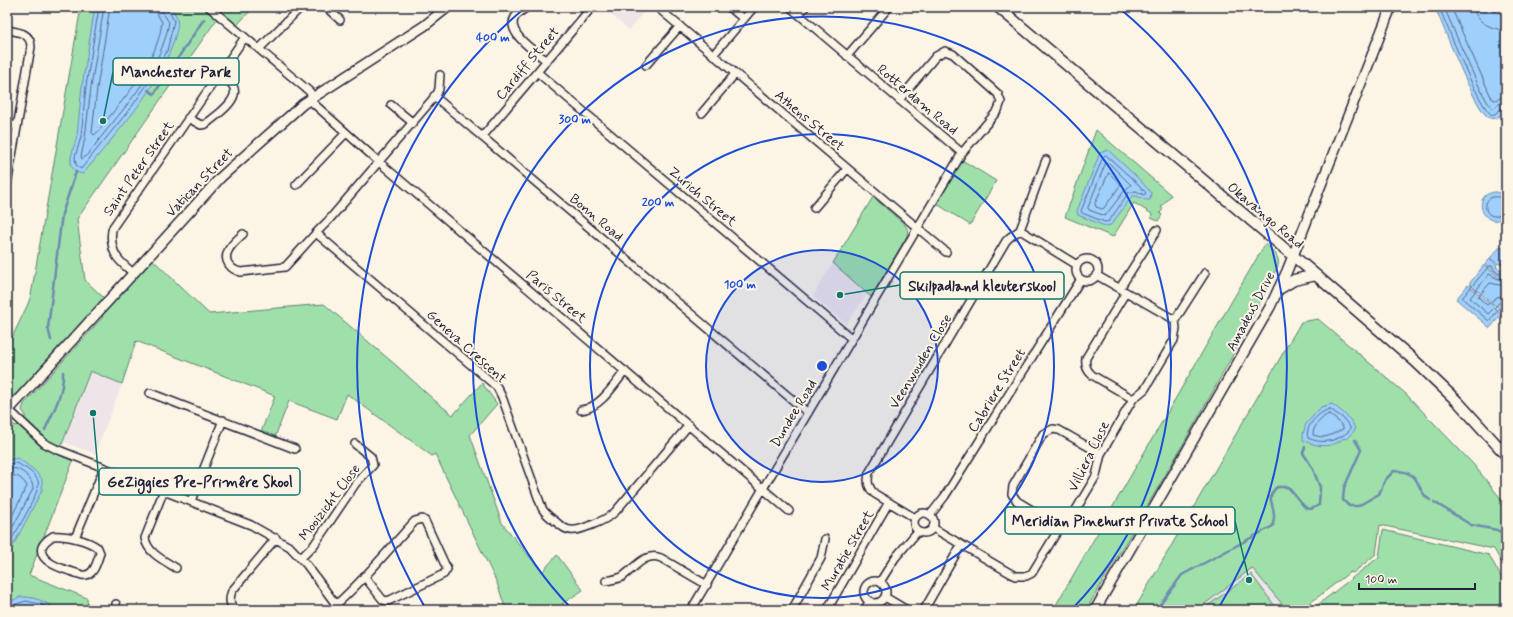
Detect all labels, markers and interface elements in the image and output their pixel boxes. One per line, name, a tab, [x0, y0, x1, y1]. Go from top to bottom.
street label: Cardiff Street	[492, 23, 564, 104]
text: 400 m	[476, 30, 510, 46]
callout: Manchester Park	[113, 58, 239, 85]
street label: Rotterdam Road	[873, 61, 962, 139]
text: Manchester Park	[121, 63, 231, 83]
street label: Athens Street	[771, 86, 848, 155]
text: 300 m	[559, 112, 592, 128]
street label: Saint Peter Street	[99, 117, 179, 220]
street label: Vatican Street	[162, 144, 238, 221]
street label: Zurich Street	[664, 163, 741, 231]
street label: Okavango Road	[1223, 178, 1307, 253]
street label: Bonn Road	[566, 190, 627, 246]
text: 200 m	[642, 195, 675, 211]
street label: Paris Street	[522, 266, 591, 328]
street label: Amadeus Drive	[1222, 269, 1279, 354]
callout: Skilpadland kleuterskool	[900, 272, 1064, 299]
text: 100 m	[724, 277, 757, 293]
text: Skilpadland kleuterskool	[908, 277, 1056, 297]
street label: Geneva Crescent	[422, 306, 511, 388]
street label: Veenwouden Close	[885, 311, 956, 412]
street label: Cabriere Street	[964, 345, 1030, 436]
centre of rings	[815, 359, 829, 373]
street label: Dundee Road	[767, 376, 821, 451]
street label: Villiera Close	[1064, 418, 1114, 495]
street label: Mooizicht Close	[295, 461, 365, 545]
callout: GeZiggies Pre-Primêre Skool	[99, 468, 300, 495]
text: GeZiggies Pre-Primêre Skool	[107, 473, 293, 495]
street label: Muratie Street	[817, 506, 879, 594]
callout: Meridian Pinehurst Private School	[1005, 507, 1235, 534]
text: Meridian Pinehurst Private School	[1012, 512, 1229, 532]
scale bar	[1359, 565, 1475, 591]
text: 100 m	[1365, 572, 1397, 588]

